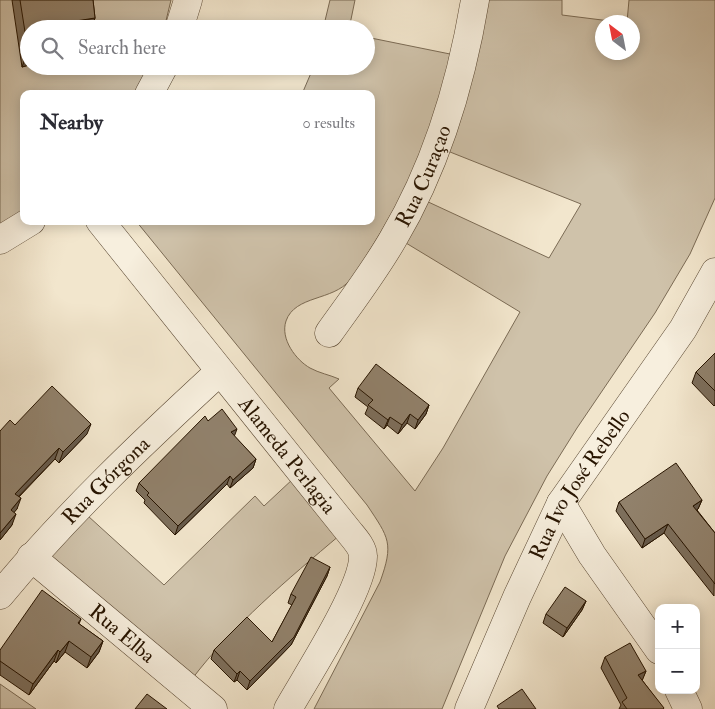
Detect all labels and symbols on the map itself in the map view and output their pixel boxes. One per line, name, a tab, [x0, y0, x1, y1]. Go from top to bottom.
north arrow	[595, 15, 640, 60]
street label: Rua Curaçao	[390, 122, 458, 232]
street label: Alameda Perlagia	[231, 391, 343, 520]
street label: Rua Ivo José Rebello	[523, 404, 637, 564]
street label: Rua Górgona	[56, 431, 156, 531]
street label: Rua Elba	[83, 598, 161, 669]

